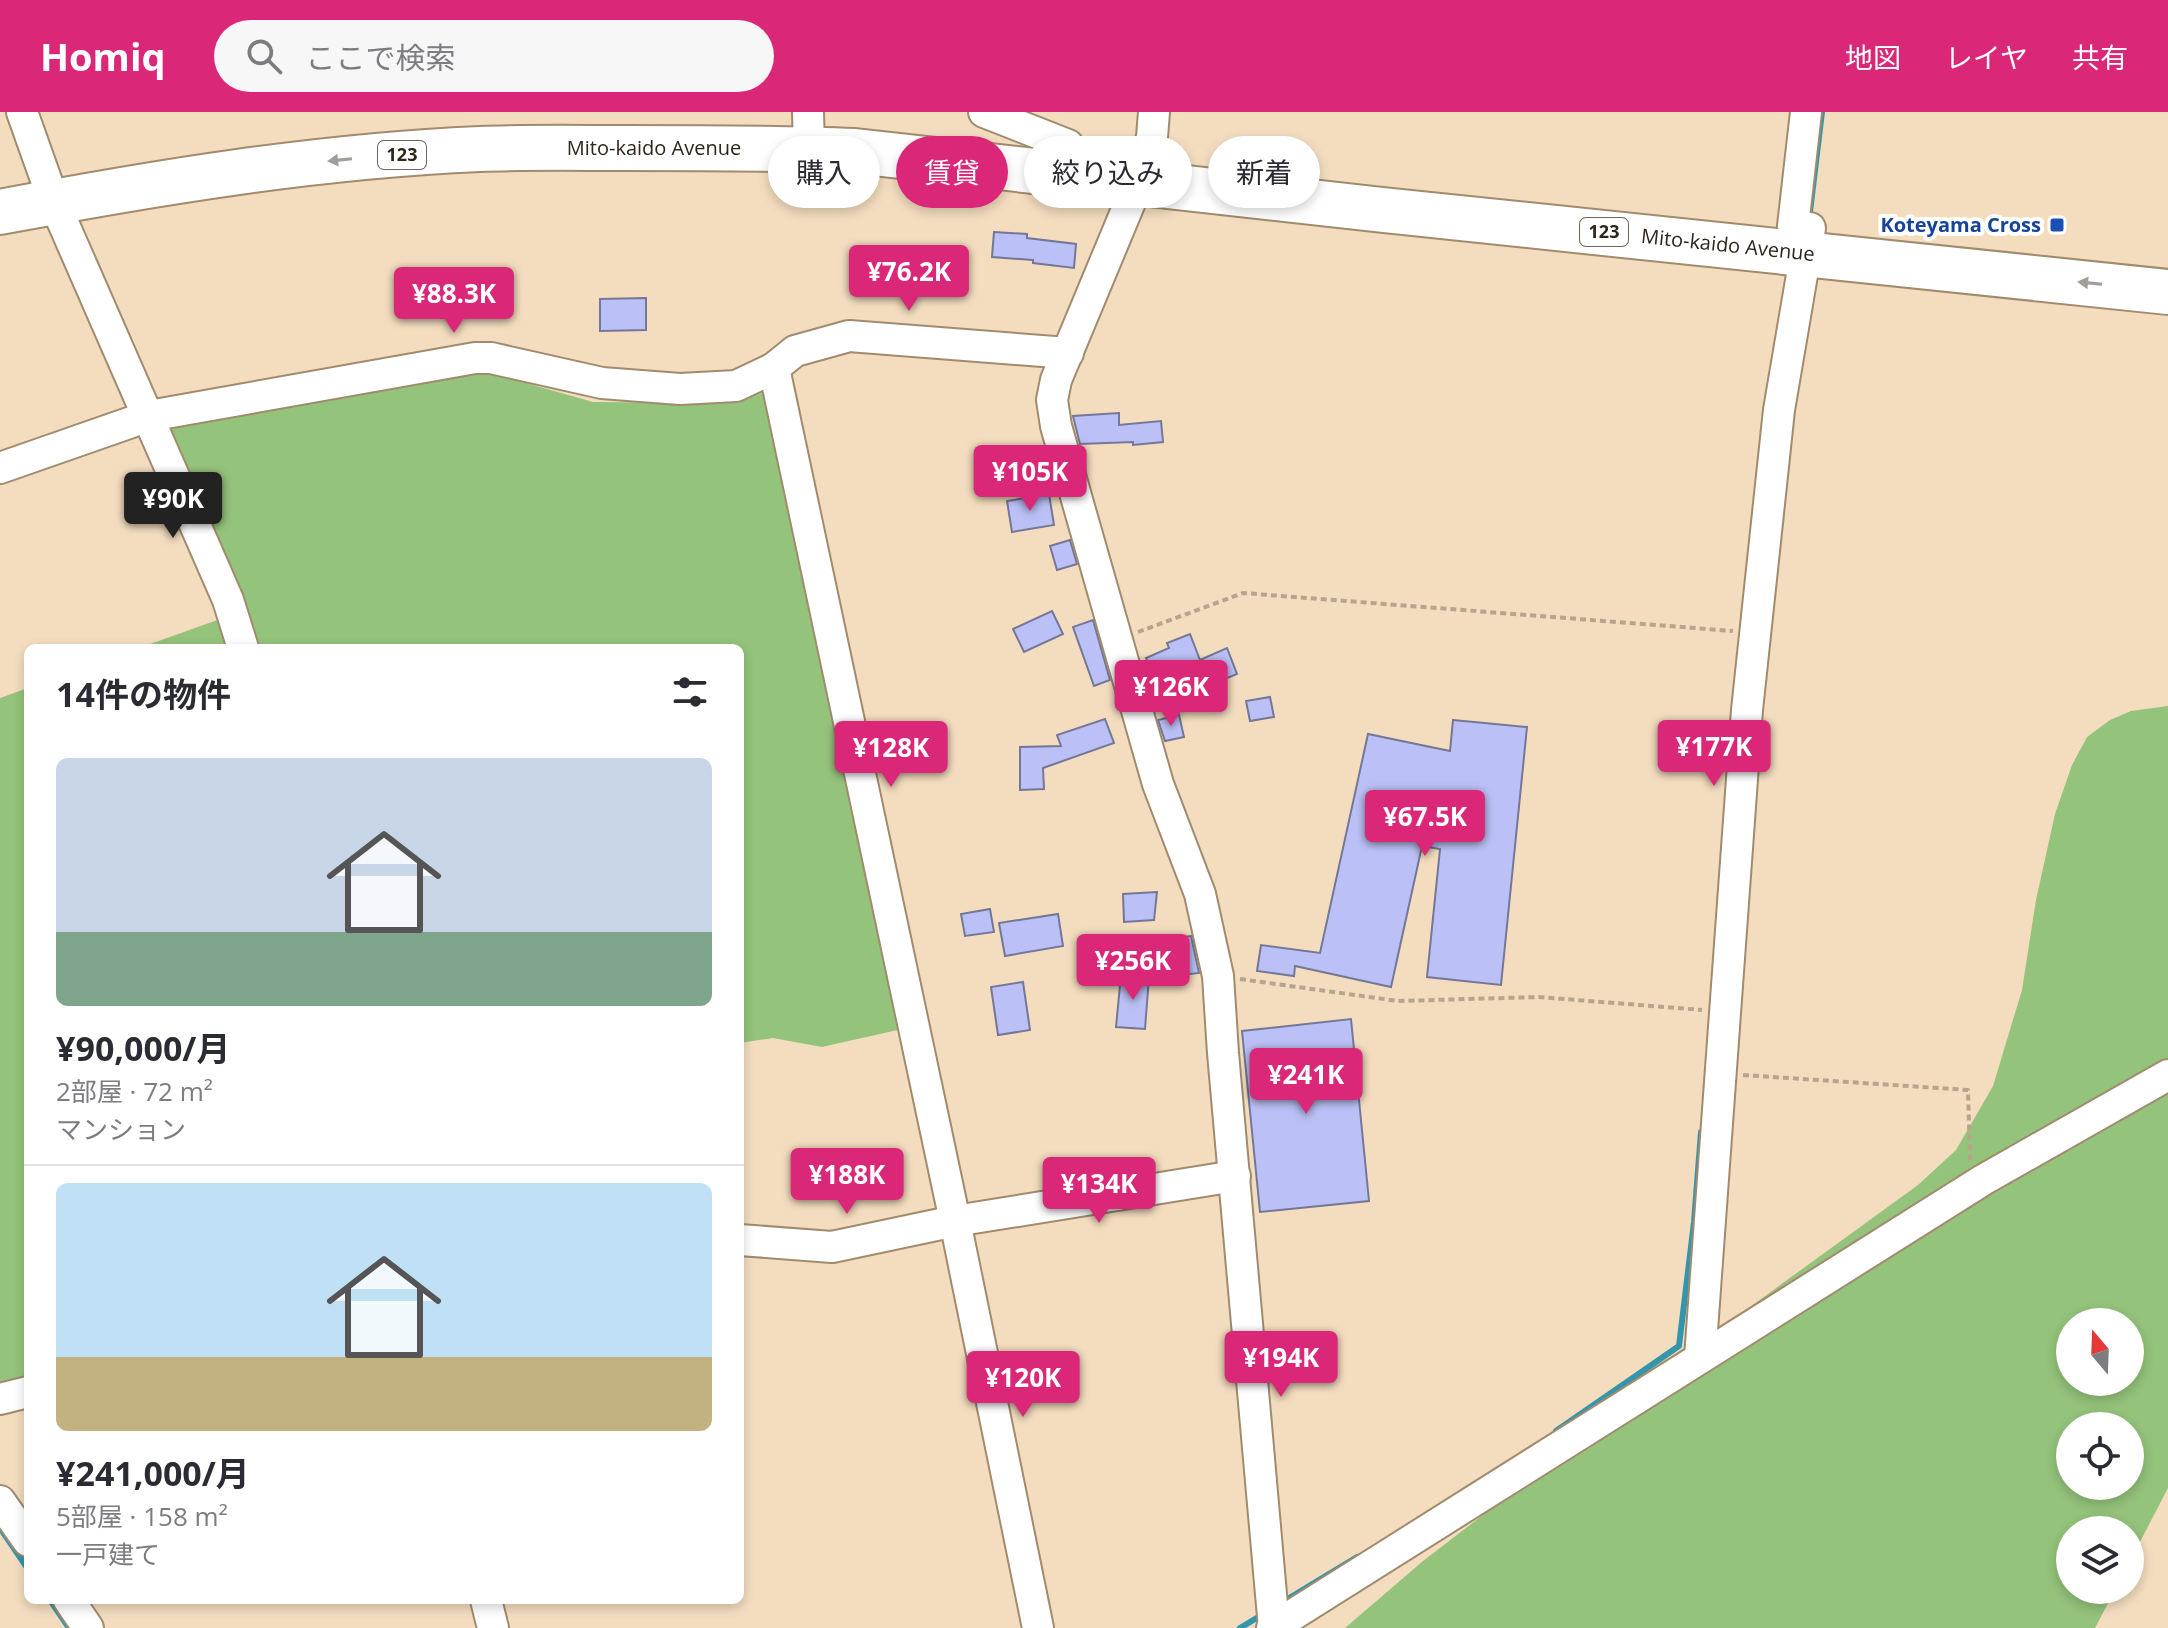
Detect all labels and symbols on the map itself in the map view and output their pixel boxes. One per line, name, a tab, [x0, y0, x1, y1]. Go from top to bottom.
street label: Mito-kaido Avenue	[567, 134, 741, 161]
road number: 123	[378, 141, 426, 169]
one-way arrow	[327, 154, 352, 167]
place label: Koteyama Cross	[1880, 211, 2041, 238]
marker: Koteyama Cross	[2048, 216, 2066, 234]
road number: 123	[1580, 218, 1628, 246]
street label: Mito-kaido Avenue	[1640, 222, 1816, 267]
pin: ¥76.2K	[844, 245, 974, 313]
pin: ¥88.3K	[389, 267, 519, 335]
one-way arrow	[2077, 277, 2102, 290]
pin: ¥105K	[974, 445, 1086, 513]
pin: ¥90K	[126, 472, 220, 540]
pin: ¥126K	[1115, 660, 1227, 728]
pin: ¥177K	[1658, 720, 1770, 788]
pin: ¥128K	[835, 721, 947, 789]
pin: ¥67.5K	[1360, 790, 1490, 858]
pin: ¥256K	[1077, 934, 1189, 1002]
pin: ¥241K	[1250, 1048, 1362, 1116]
pin: ¥188K	[791, 1148, 903, 1216]
pin: ¥134K	[1043, 1157, 1155, 1225]
north arrow	[2056, 1308, 2144, 1396]
pin: ¥194K	[1225, 1331, 1337, 1399]
pin: ¥120K	[967, 1351, 1079, 1419]

